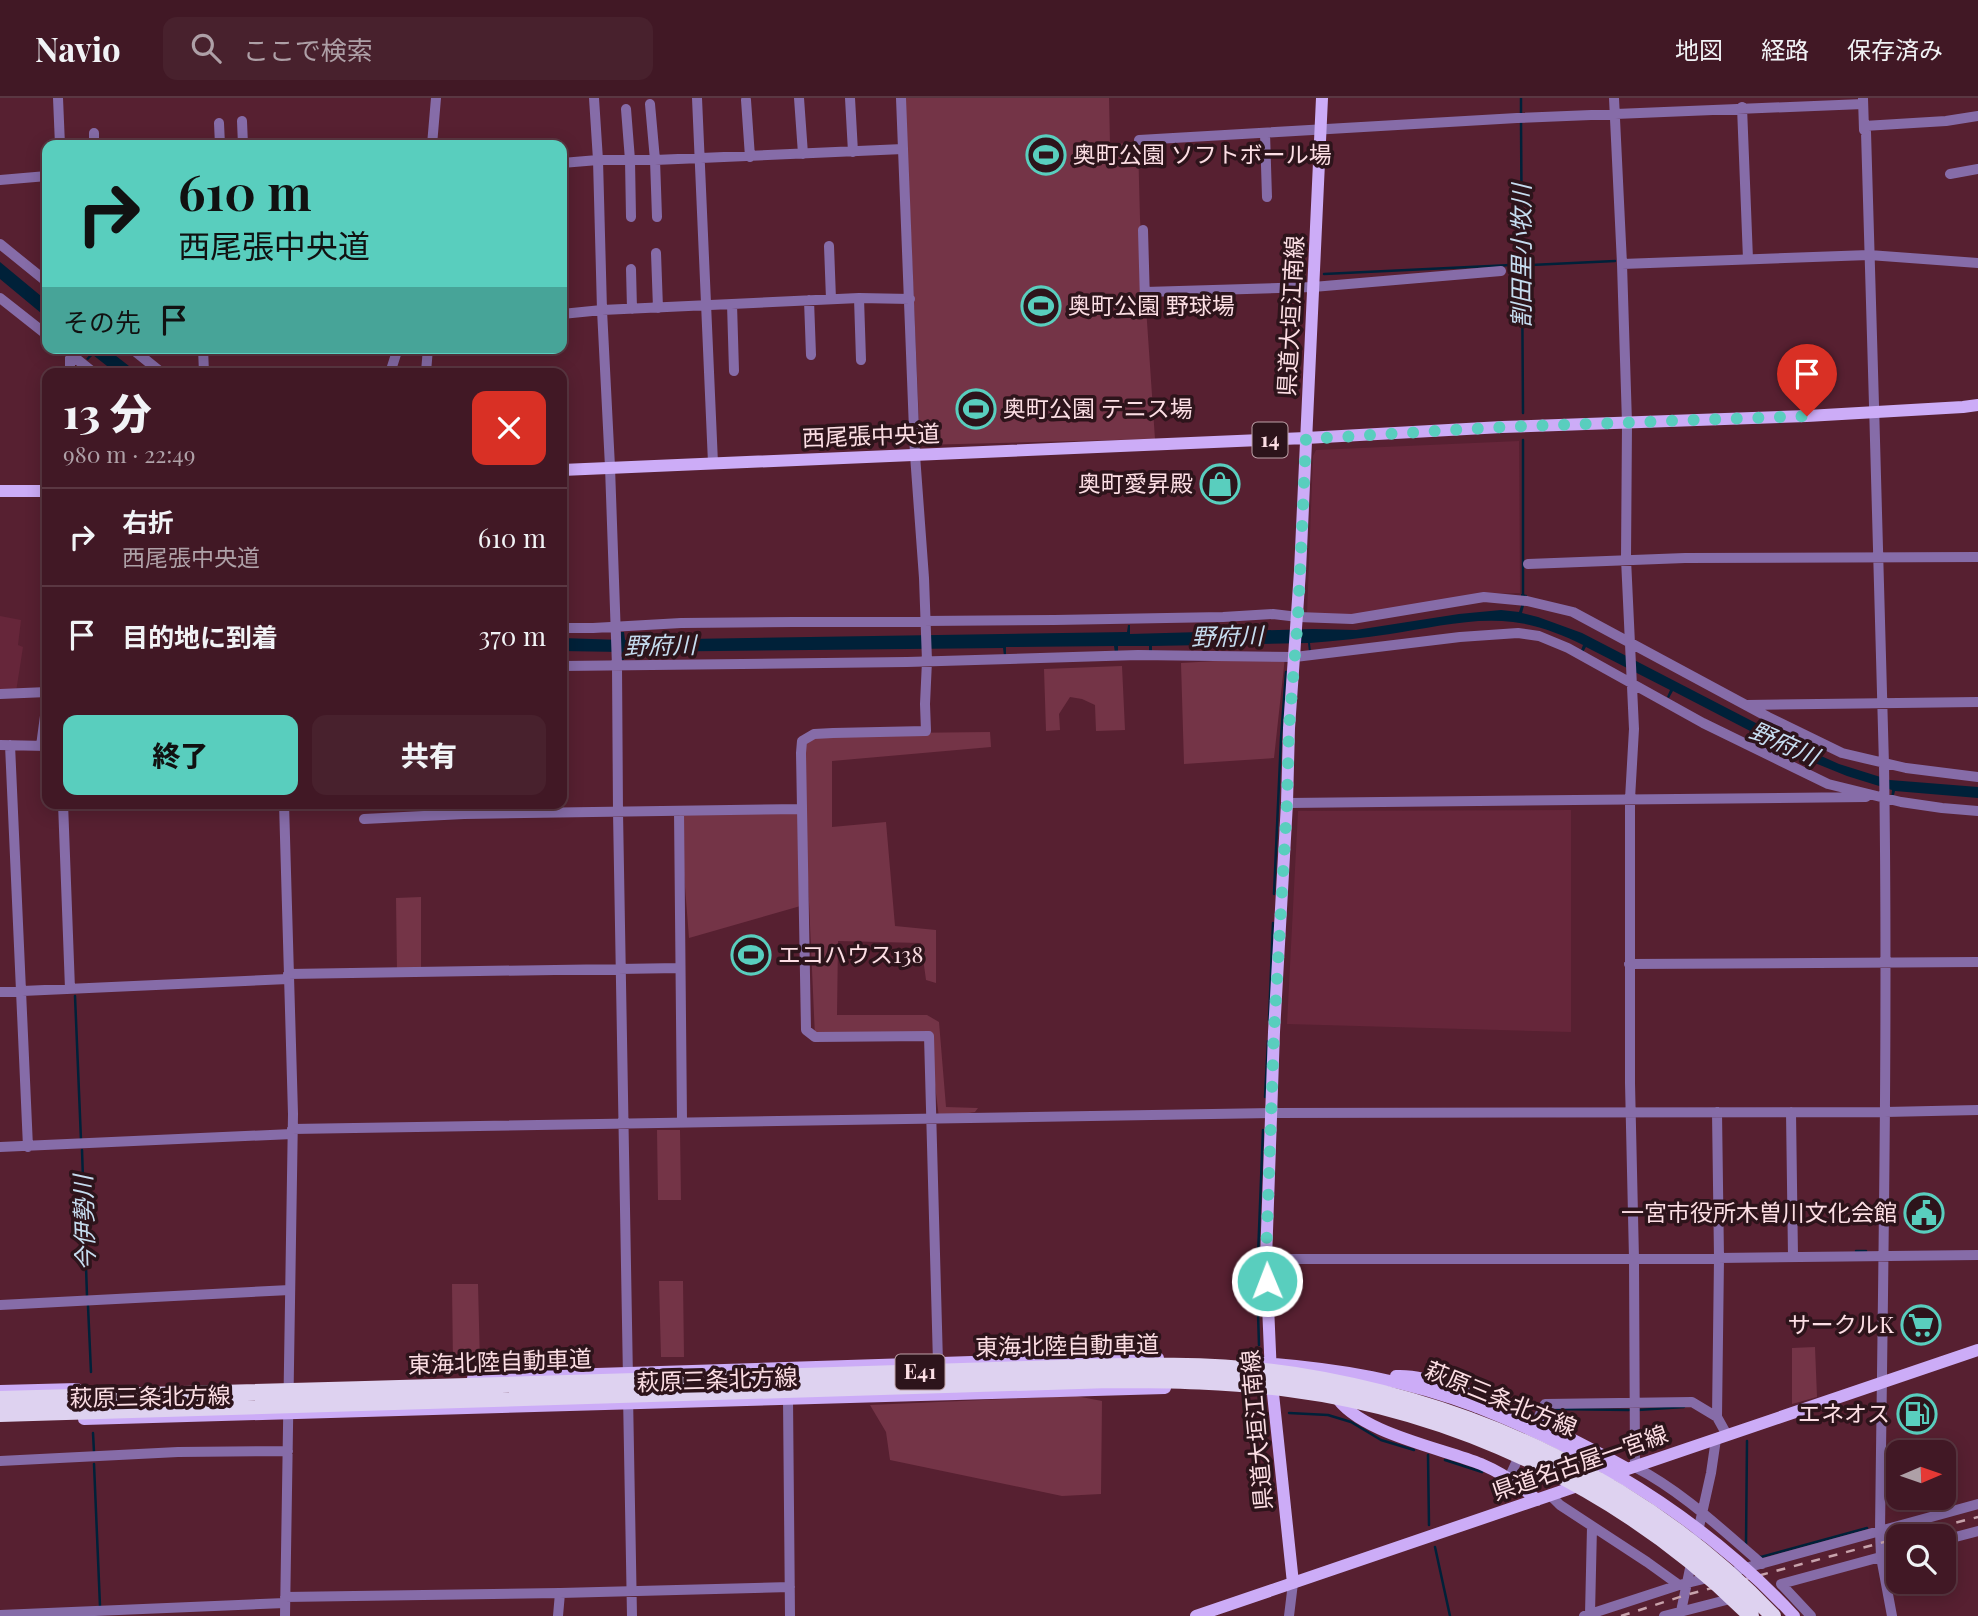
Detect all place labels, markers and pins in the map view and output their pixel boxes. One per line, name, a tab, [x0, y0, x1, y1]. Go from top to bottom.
sports icon: 奥町公園 ソフトボール場	[1025, 134, 1067, 176]
place label: 奥町公園 ソフトボール場	[1073, 138, 1332, 169]
sports icon: 奥町公園 野球場	[1020, 285, 1062, 327]
place label: 奥町公園 野球場	[1068, 289, 1235, 320]
pin	[1777, 344, 1837, 416]
sports icon: 奥町公園 テニス場	[955, 388, 997, 430]
place label: 奥町公園 テニス場	[1003, 392, 1193, 423]
shop icon: 奥町愛昇殿	[1199, 463, 1241, 505]
place label: 奥町愛昇殿	[1078, 467, 1193, 498]
sports icon: エコハウス138	[730, 934, 772, 976]
place label: エコハウス138	[778, 938, 923, 969]
public building icon: 一宮市役所木曽川文化会館	[1903, 1192, 1945, 1234]
place label: 一宮市役所木曽川文化会館	[1621, 1196, 1897, 1227]
supermarket icon: サークルK	[1900, 1304, 1942, 1346]
place label: サークルK	[1788, 1308, 1895, 1339]
fuel station icon: エネオス	[1896, 1393, 1938, 1435]
place label: エネオス	[1798, 1397, 1890, 1428]

